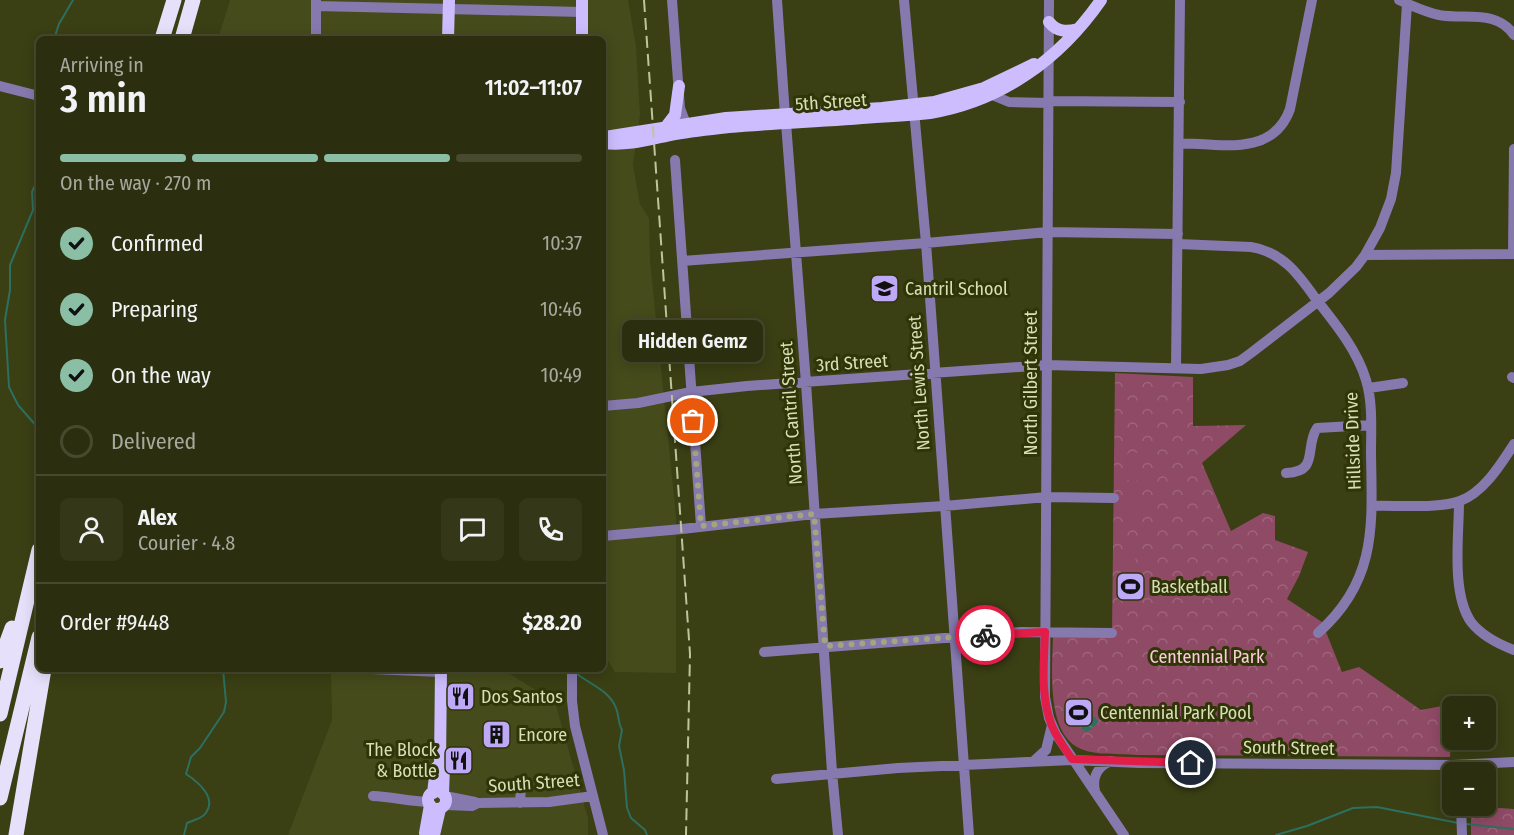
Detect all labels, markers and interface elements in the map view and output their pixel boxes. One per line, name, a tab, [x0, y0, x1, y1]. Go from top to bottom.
text: Arriving in	[60, 53, 144, 77]
text: 11:02–11:07	[485, 74, 582, 101]
text: 3 min	[60, 76, 147, 122]
street label: 5th Street	[794, 89, 868, 115]
text: On the way · 270 m	[60, 171, 211, 195]
icon: check	[60, 227, 93, 260]
text: Confirmed	[111, 230, 204, 257]
text: 10:37	[542, 231, 582, 255]
school or university icon: Cantril School	[868, 273, 900, 305]
place label: Cantril School	[905, 278, 1008, 300]
icon: check	[60, 293, 93, 326]
text: Preparing	[111, 296, 197, 323]
text: 10:46	[540, 297, 582, 321]
street label: North Gilbert Street	[1020, 310, 1042, 456]
street label: North Lewis Street	[903, 315, 935, 451]
callout: Hidden Gemz	[622, 319, 764, 361]
text: Hidden Gemz	[638, 329, 747, 353]
street label: North Cantril Street	[775, 341, 807, 485]
street label: 3rd Street	[815, 350, 889, 376]
icon: check	[60, 359, 93, 392]
text: On the way	[111, 362, 211, 389]
text: 10:49	[541, 363, 582, 387]
street label: Hillside Drive	[1340, 392, 1366, 490]
pin	[667, 395, 718, 446]
icon: bag	[676, 404, 709, 437]
text: Delivered	[111, 428, 196, 455]
button: person	[60, 498, 123, 561]
button: chat	[441, 498, 504, 561]
button: phone	[519, 498, 582, 561]
text: Alex	[138, 504, 177, 531]
text: Courier · 4.8	[138, 531, 235, 555]
sports icon: Basketball	[1114, 571, 1146, 603]
place label: Basketball	[1151, 576, 1228, 598]
courier	[955, 605, 1015, 665]
text: Order #9448	[60, 609, 170, 636]
text: $28.20	[522, 609, 582, 636]
icon: bike	[969, 619, 1002, 652]
park label: Centennial Park	[1150, 646, 1265, 668]
restaurant icon: Dos Santos	[444, 681, 476, 713]
place label: Dos Santos	[481, 686, 563, 708]
map controls	[1442, 696, 1496, 816]
button: +	[1442, 696, 1496, 750]
sports icon: Centennial Park Pool	[1063, 697, 1095, 729]
place label: Centennial Park Pool	[1100, 702, 1252, 724]
building icon: Encore	[481, 719, 513, 751]
place label: Encore	[518, 724, 567, 746]
street label: South Street	[1243, 736, 1335, 760]
pin	[1165, 737, 1216, 788]
place label: The Block & Bottle	[366, 739, 438, 782]
restaurant icon: The Block & Bottle	[442, 744, 474, 776]
icon: home	[1174, 746, 1207, 779]
button: −	[1442, 762, 1496, 816]
street label: South Street	[488, 769, 581, 797]

